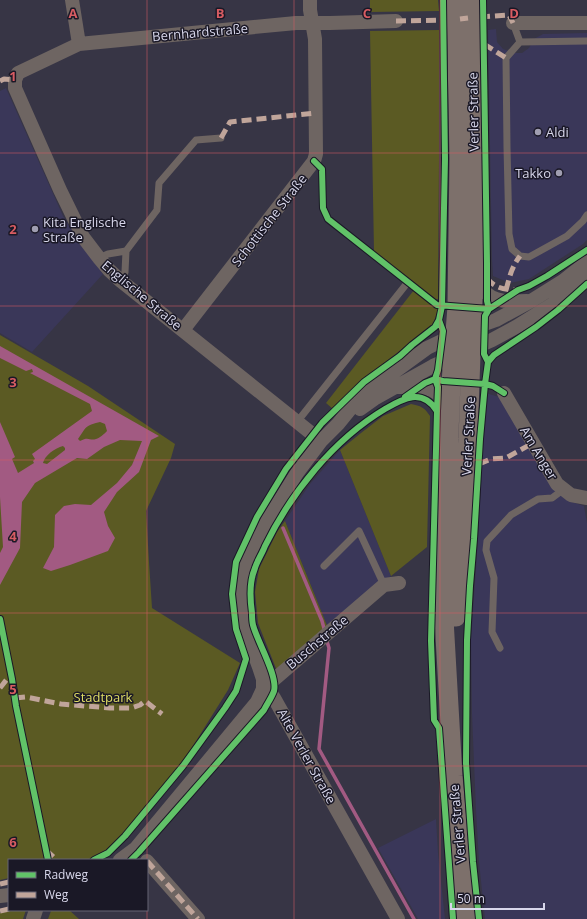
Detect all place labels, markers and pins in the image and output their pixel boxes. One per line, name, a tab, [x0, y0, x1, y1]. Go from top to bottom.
place label: Aldi	[546, 123, 569, 141]
marker: Aldi	[533, 127, 543, 137]
place label: Takko	[515, 164, 551, 182]
marker: Takko	[554, 168, 564, 178]
place label: Kita Englische Straße	[43, 213, 126, 246]
marker: Kita Englische Straße	[30, 224, 40, 234]

